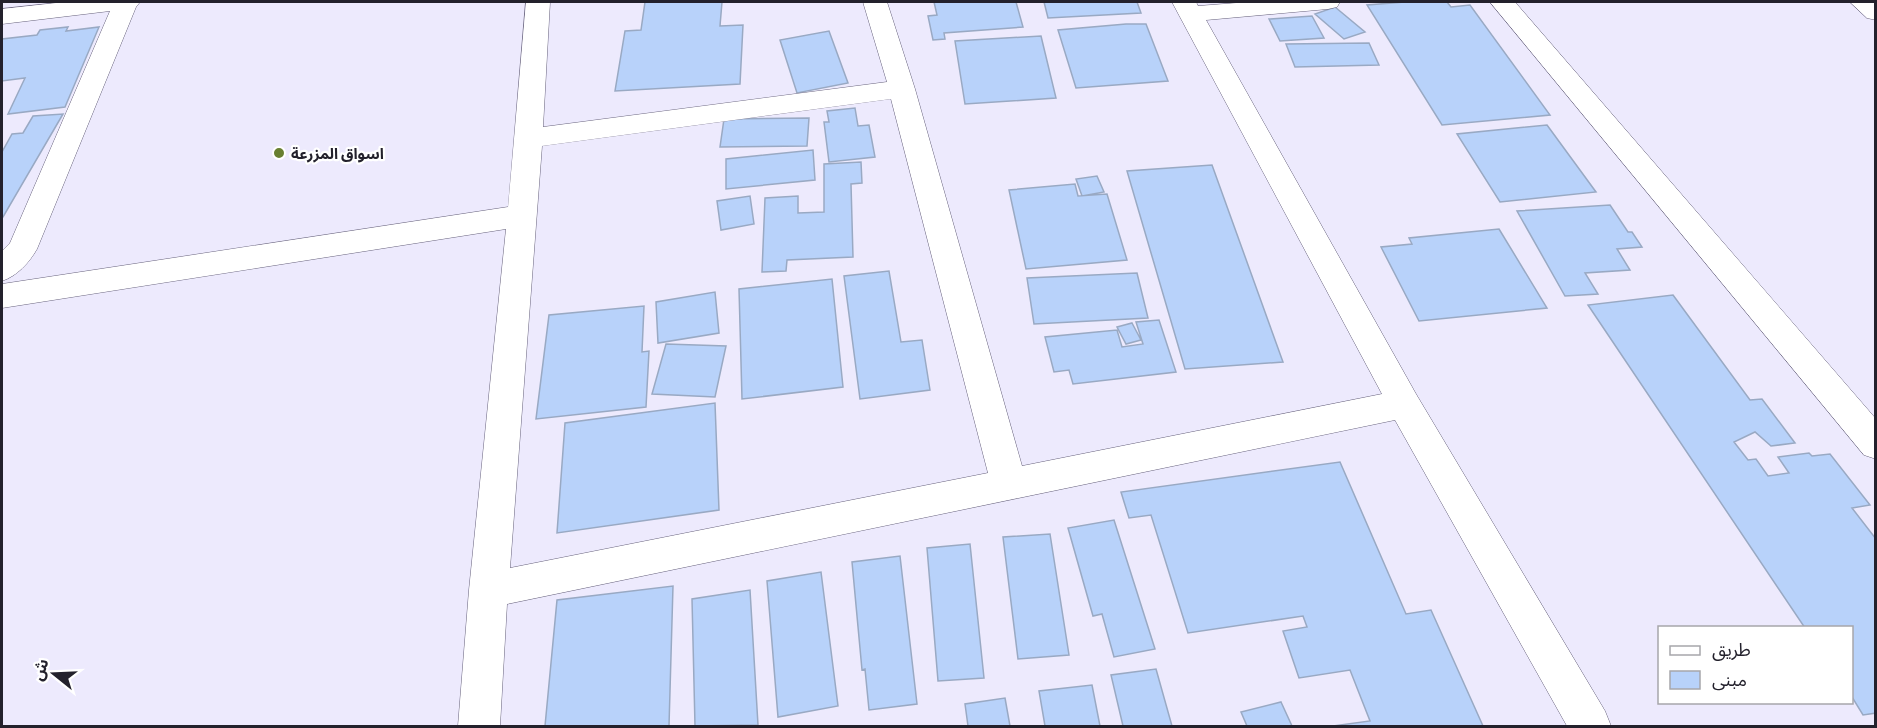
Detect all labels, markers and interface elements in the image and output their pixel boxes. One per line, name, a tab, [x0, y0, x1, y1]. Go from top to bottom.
place label: اسواق المزرعة	[291, 144, 384, 163]
marker: اسواق المزرعة	[272, 146, 286, 160]
legend	[1658, 626, 1853, 704]
text: طريق	[1712, 638, 1751, 661]
north arrow	[24, 644, 84, 704]
text: ش	[27, 656, 53, 683]
text: مبنى	[1712, 668, 1747, 691]

